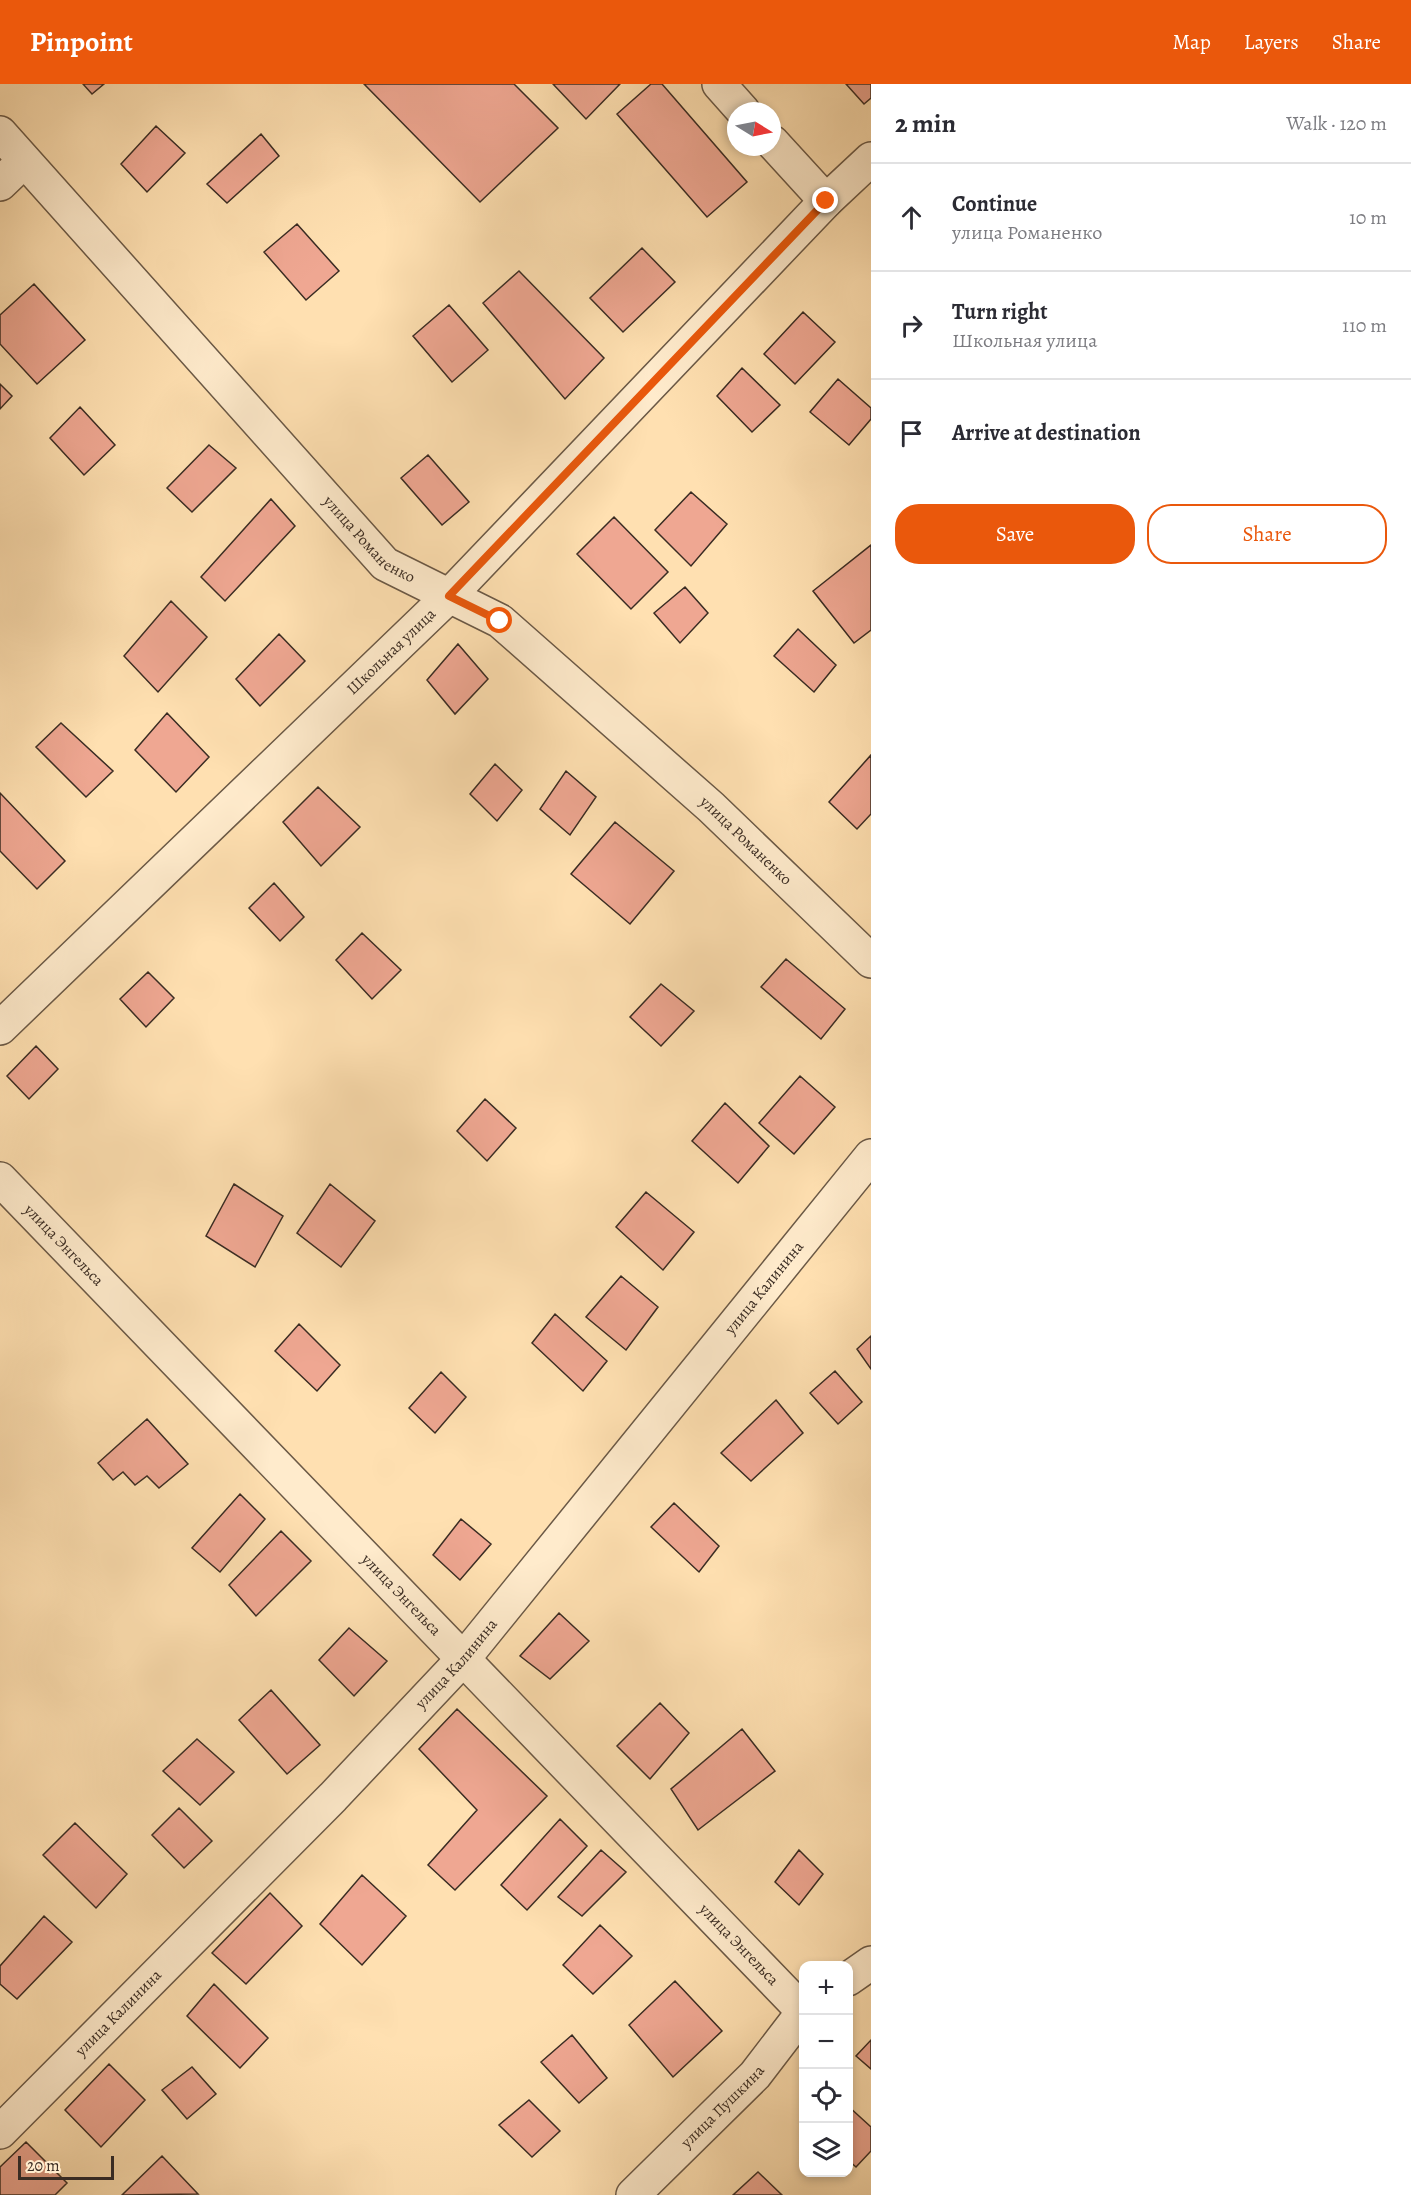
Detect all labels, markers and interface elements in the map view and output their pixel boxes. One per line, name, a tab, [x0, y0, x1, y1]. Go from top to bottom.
text: Pinpoint	[30, 23, 133, 61]
text: Map	[1172, 28, 1211, 56]
text: Layers	[1244, 28, 1299, 56]
text: Share	[1332, 28, 1381, 56]
north arrow	[727, 102, 781, 156]
text: 2 min	[895, 106, 956, 141]
text: Walk · 120 m	[1286, 110, 1387, 137]
route end	[812, 187, 838, 213]
text: Continue	[952, 189, 1037, 219]
icon: ahead	[895, 201, 928, 234]
text: 10 m	[1349, 204, 1387, 231]
text: улица Романенко	[952, 219, 1102, 246]
text: Turn right	[952, 297, 1048, 327]
icon: right	[895, 309, 928, 342]
text: 110 m	[1342, 312, 1387, 339]
text: Школьная улица	[952, 327, 1097, 354]
icon: arrive	[895, 417, 928, 450]
text: Arrive at destination	[952, 418, 1141, 448]
street label: улица Романенко	[317, 490, 419, 588]
button: Save	[895, 504, 1135, 564]
button: Share	[1147, 504, 1387, 564]
street label: Школьная улица	[342, 603, 441, 700]
route start	[486, 607, 512, 633]
street label: улица Романенко	[694, 790, 797, 890]
street label: улица Энгельса	[18, 1199, 109, 1292]
street label: улица Калинина	[719, 1236, 809, 1340]
street label: улица Энгельса	[356, 1548, 447, 1641]
street label: улица Калинина	[410, 1613, 503, 1715]
street label: улица Энгельса	[693, 1898, 784, 1991]
map controls	[799, 1961, 853, 2177]
button: +	[799, 1961, 853, 2015]
street label: улица Калинина	[70, 1964, 167, 2062]
button: −	[799, 2015, 853, 2069]
street label: улица Пушкина	[675, 2060, 770, 2154]
button: locate	[799, 2069, 853, 2123]
button: layers	[799, 2123, 853, 2177]
scale bar	[18, 2153, 114, 2180]
text: 20 m	[27, 2155, 60, 2177]

